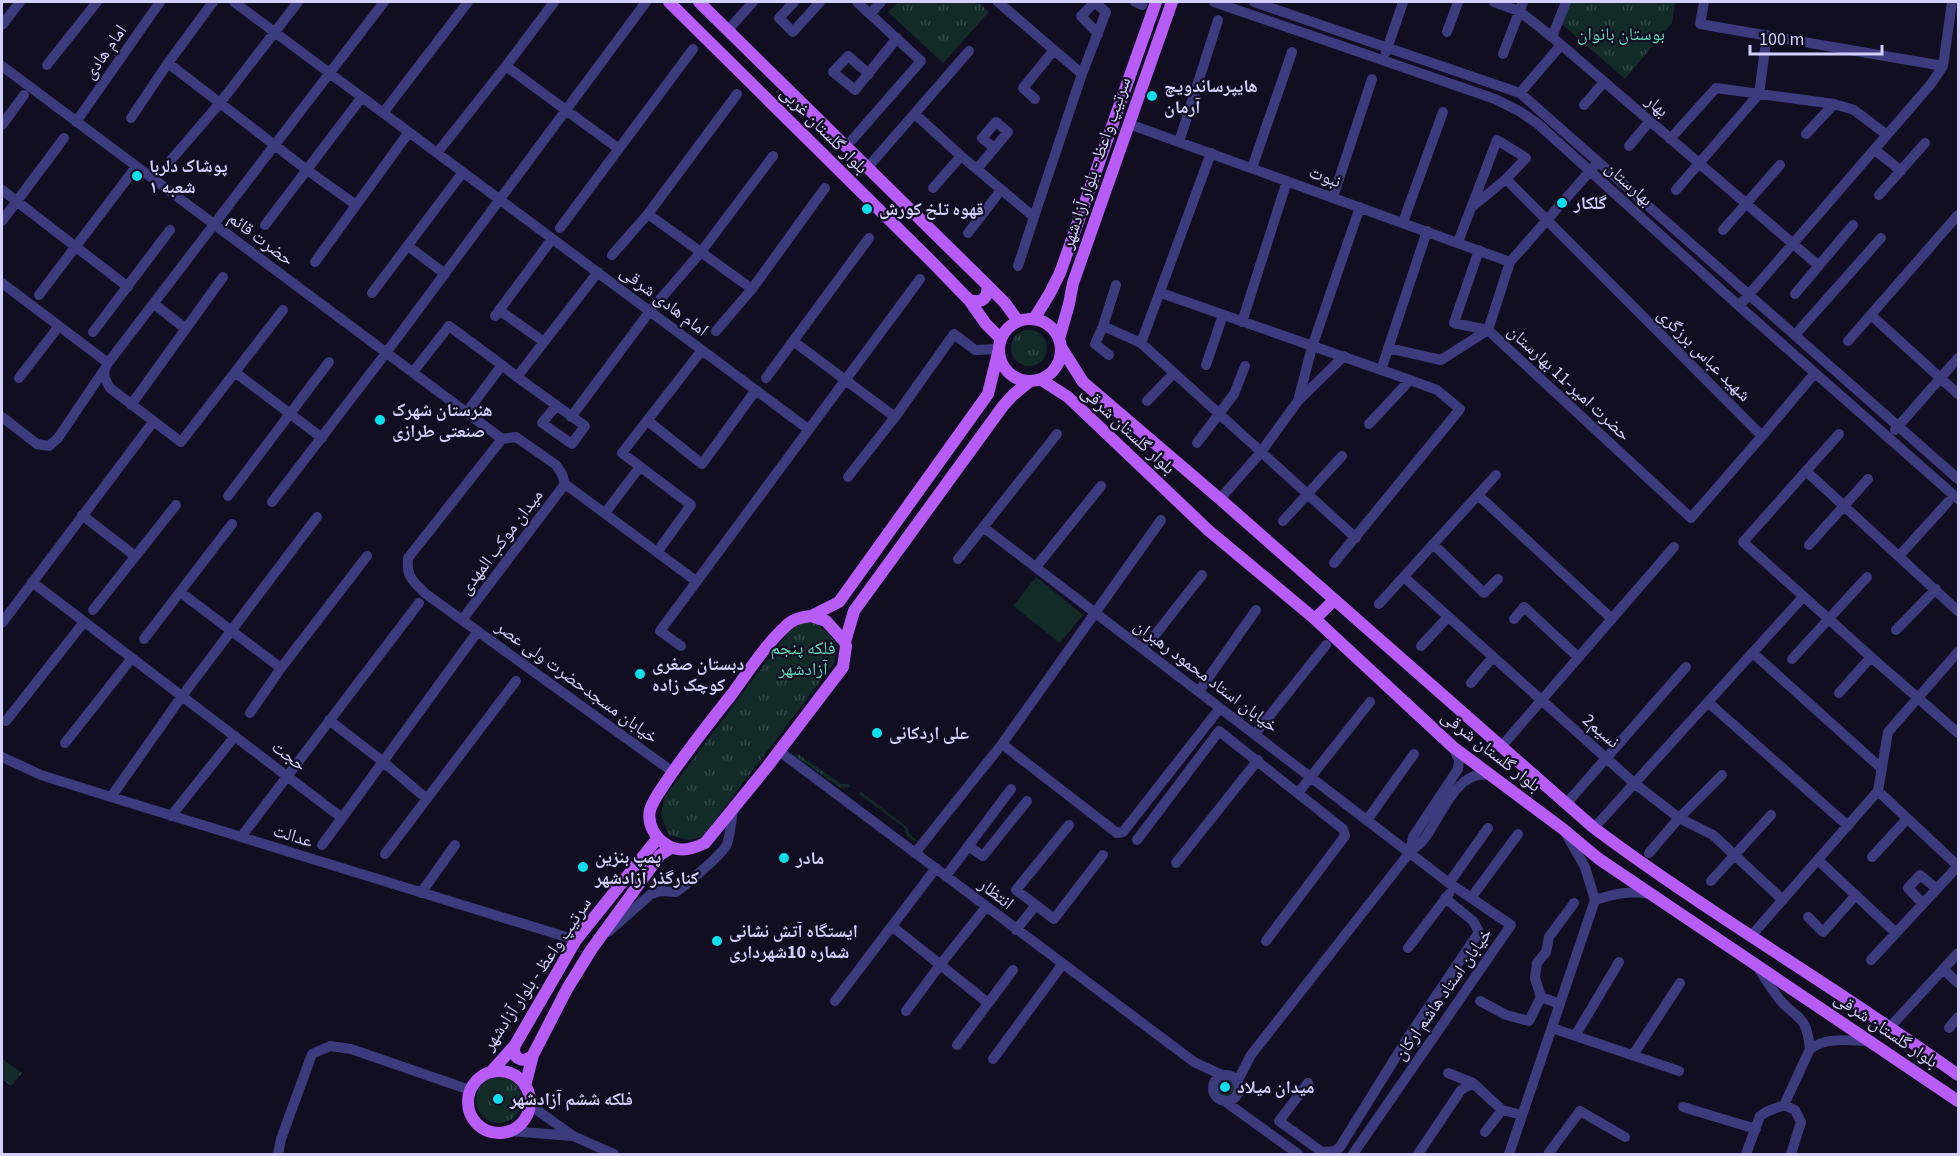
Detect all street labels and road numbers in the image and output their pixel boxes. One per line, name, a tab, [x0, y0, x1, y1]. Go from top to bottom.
street label: امام هادی	[77, 20, 133, 84]
street label: سرتیپ واعظ - بلوار آزادشهر	[1055, 74, 1137, 253]
street label: بلوار گلستان غربی	[774, 80, 874, 180]
street label: بهار	[1639, 88, 1674, 123]
street label: بهارستان	[1600, 156, 1658, 212]
street label: نبوت	[1305, 160, 1345, 194]
street label: حضرت قائم	[223, 206, 299, 272]
street label: امام هادی شرقی	[615, 260, 713, 342]
street label: شهید عباس برزگری	[1652, 303, 1756, 407]
street label: حضرت امیر-11 بهارستان	[1502, 319, 1636, 447]
street label: بلوار گلستان شرقی	[1075, 380, 1181, 480]
street label: میدان موکب المهدی	[453, 484, 549, 600]
street label: خیابان استاد محمود رهبران	[1129, 613, 1283, 739]
street label: خیابان مسجدحضرت ولی عصر	[490, 614, 663, 750]
street label: بلوار گلستان شرقی	[1436, 704, 1546, 798]
street label: نسیم2	[1577, 708, 1625, 754]
street label: حجت	[266, 735, 312, 777]
street label: عدالت	[270, 818, 316, 854]
street label: انتظار	[972, 872, 1019, 916]
street label: سرتیپ واعظ - بلوار آزادشهر	[476, 892, 598, 1057]
street label: خیابان استاد هاشم ارکان	[1388, 923, 1498, 1065]
street label: بلوار گلستان شرقی	[1829, 986, 1943, 1074]

